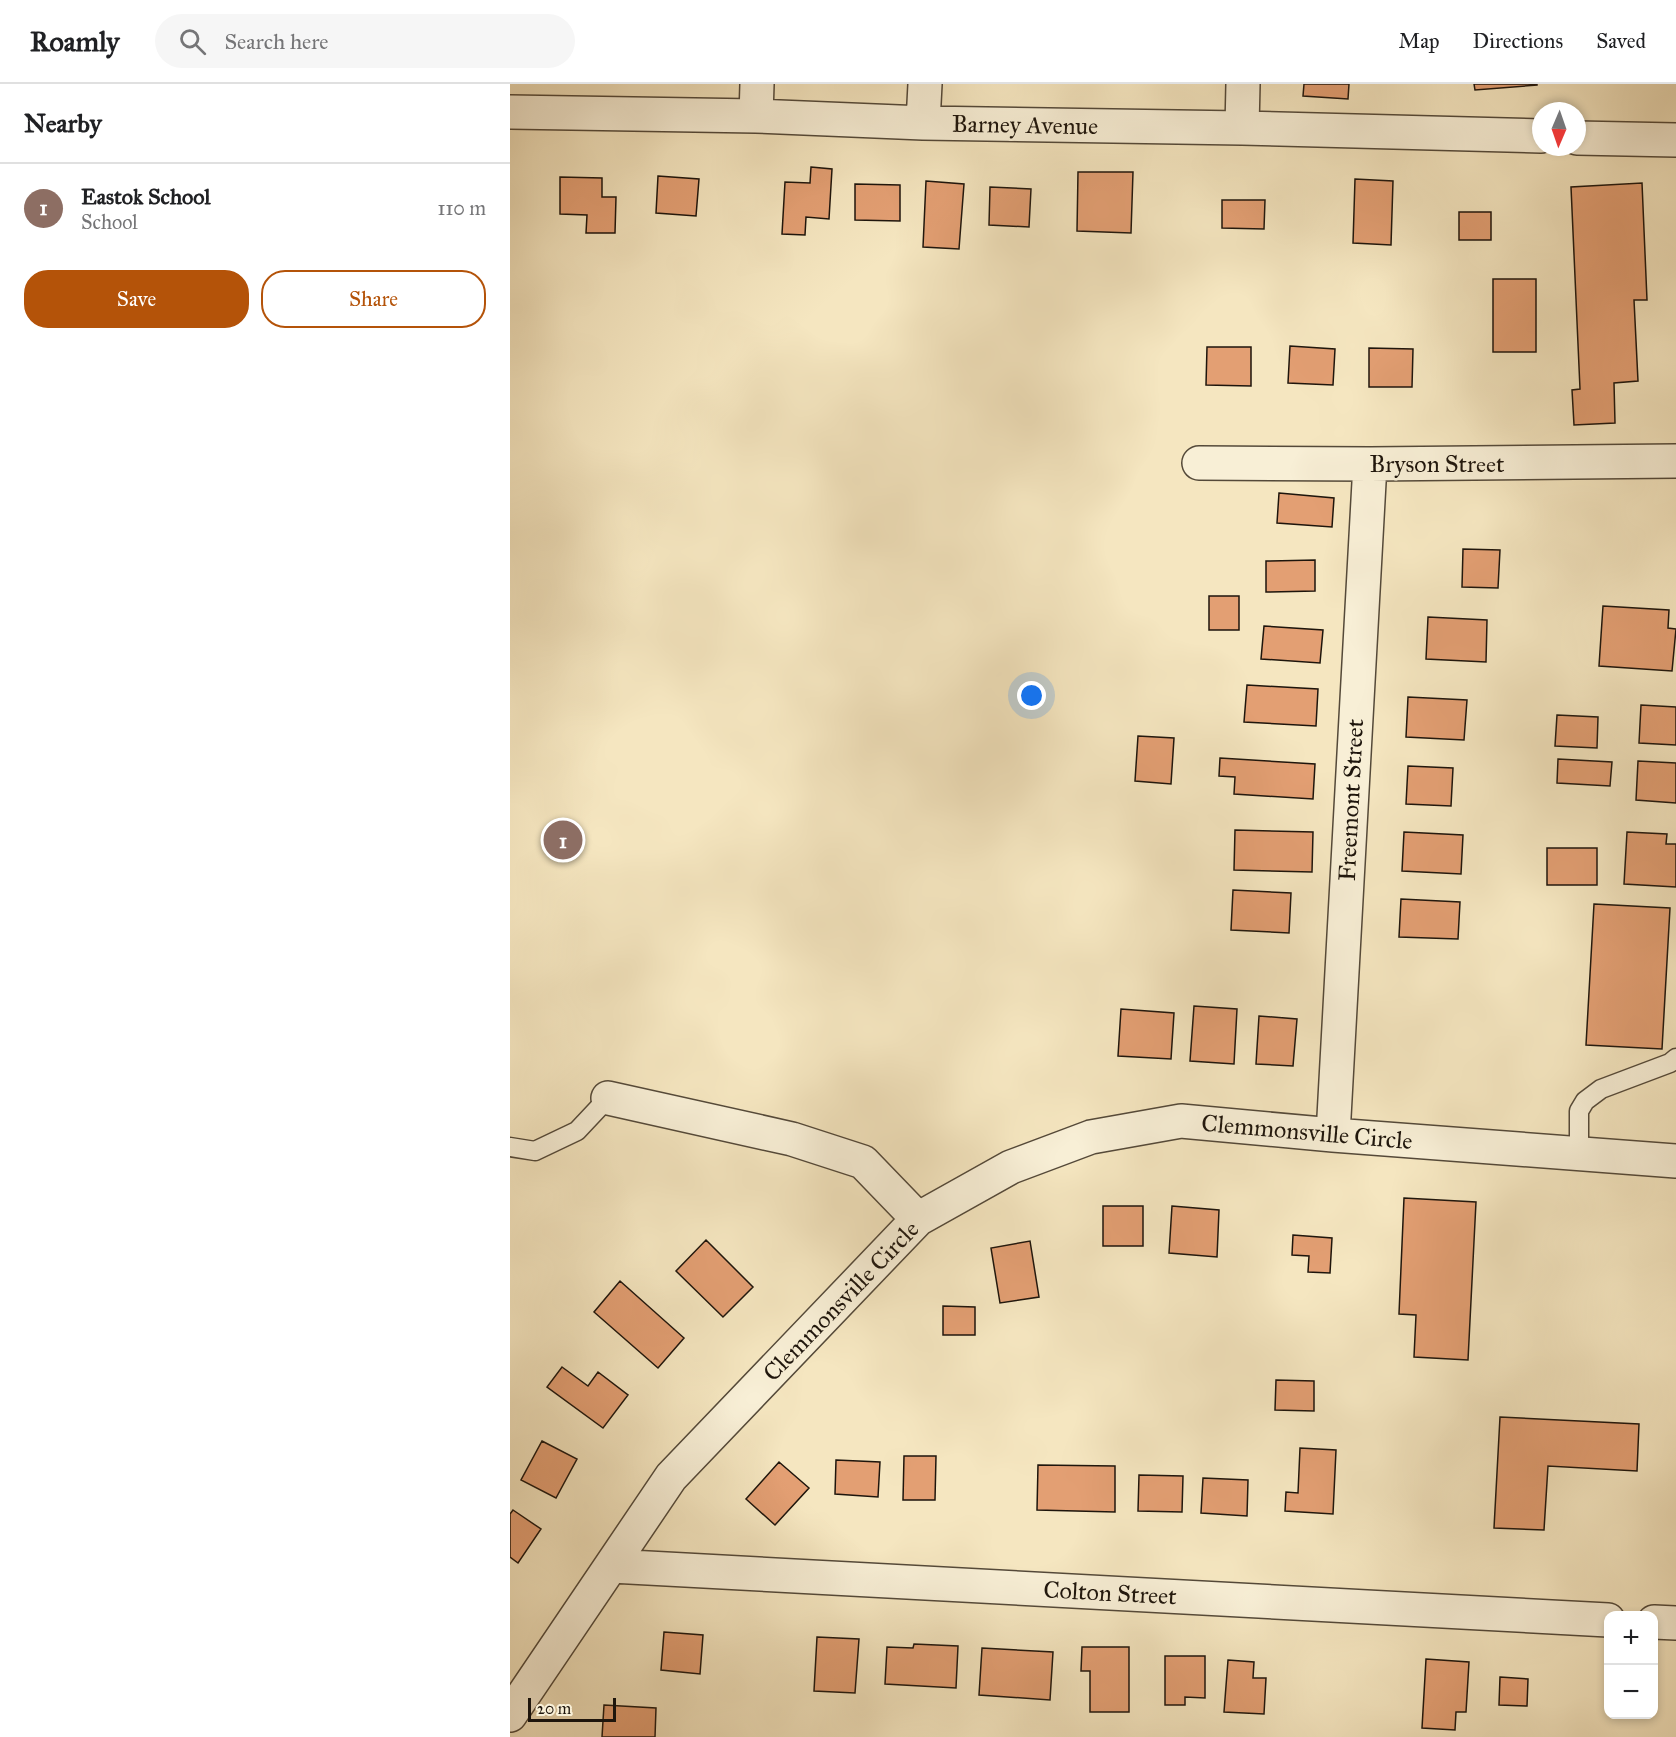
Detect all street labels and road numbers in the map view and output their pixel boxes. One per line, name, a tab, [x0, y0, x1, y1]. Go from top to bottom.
street label: Barney Avenue	[952, 109, 1098, 141]
street label: Bryson Street	[1370, 449, 1505, 479]
street label: Freemont Street	[1332, 718, 1370, 882]
street label: Clemmonsville Circle	[1200, 1108, 1414, 1156]
street label: Clemmonsville Circle	[757, 1214, 925, 1388]
street label: Colton Street	[1043, 1575, 1178, 1611]

